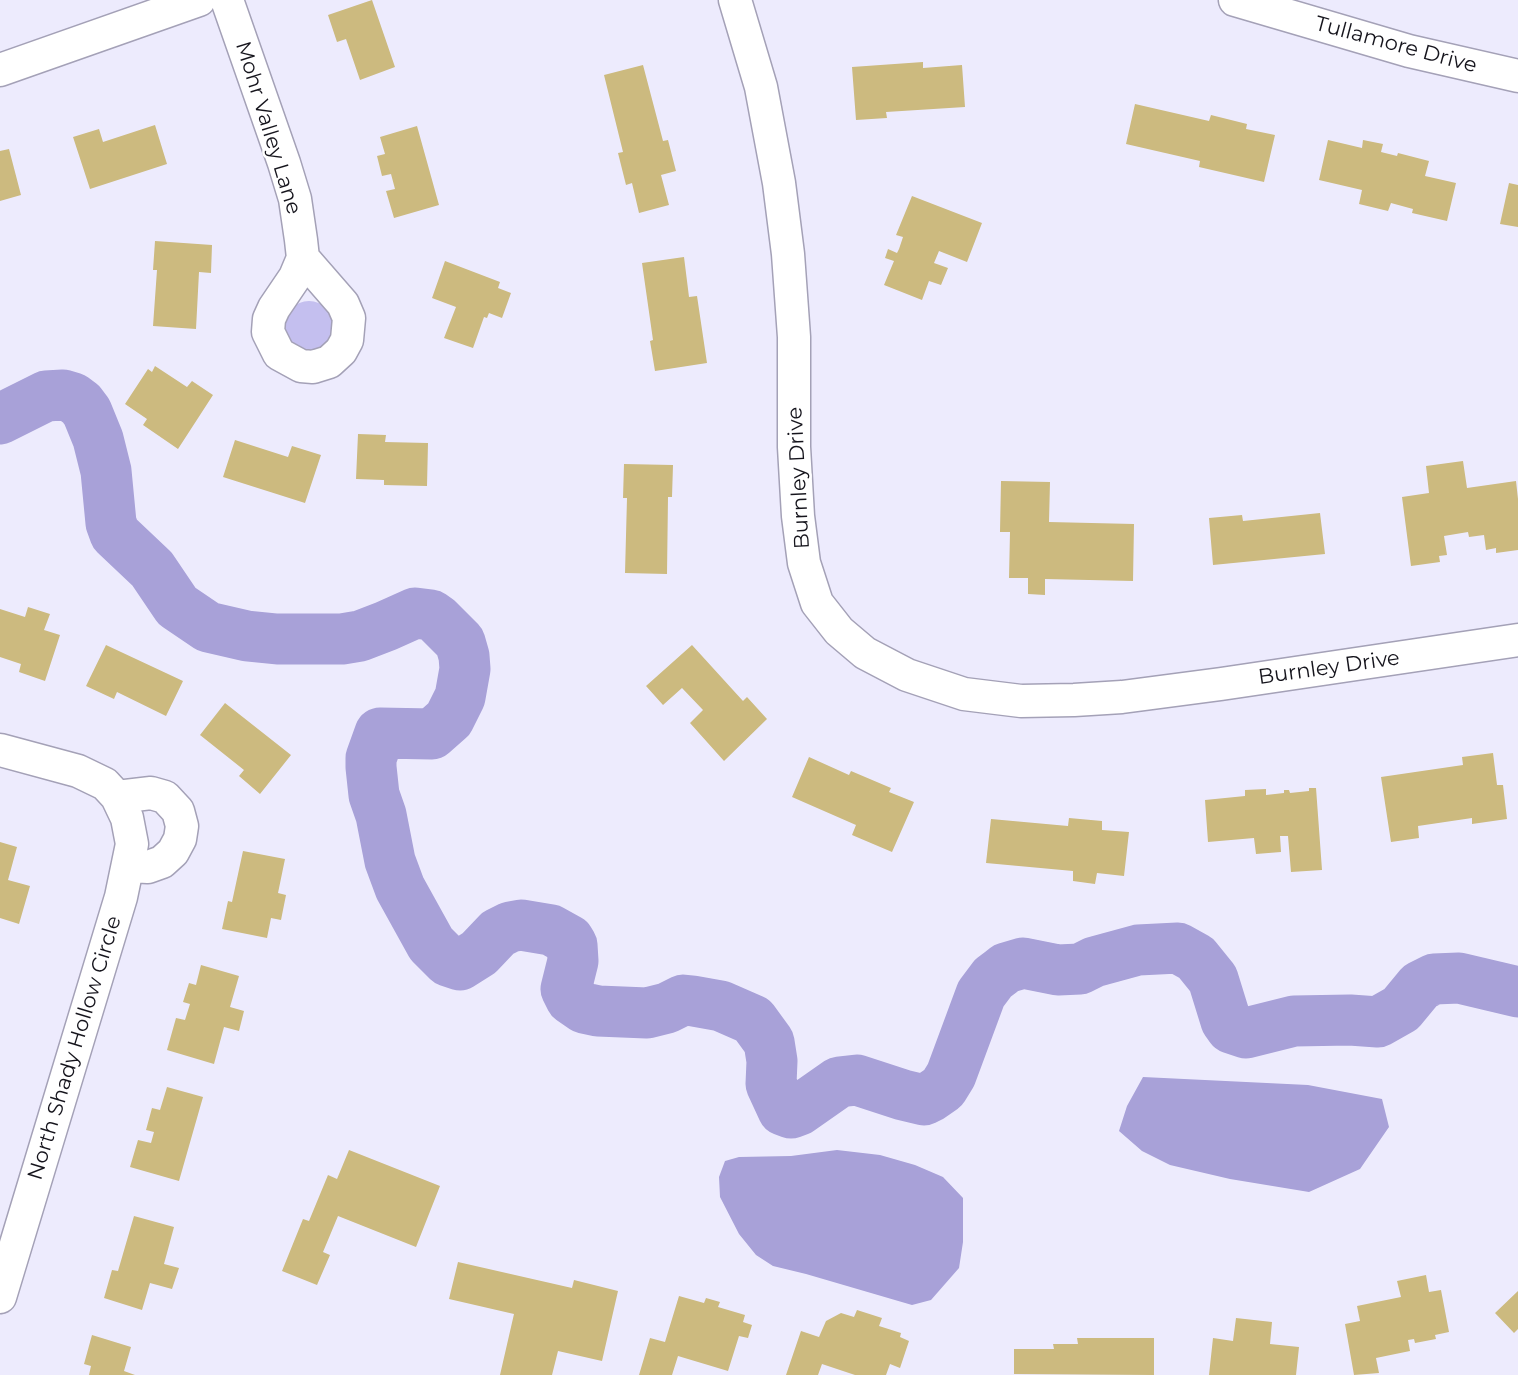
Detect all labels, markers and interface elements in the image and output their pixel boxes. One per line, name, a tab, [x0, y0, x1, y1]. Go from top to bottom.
street label: Tullamore Drive	[1312, 11, 1480, 79]
street label: Mohr Valley Lane	[230, 38, 306, 218]
street label: Burnley Drive	[783, 406, 815, 550]
street label: Burnley Drive	[1257, 646, 1401, 690]
street label: North Shady Hollow Circle	[23, 913, 127, 1183]

